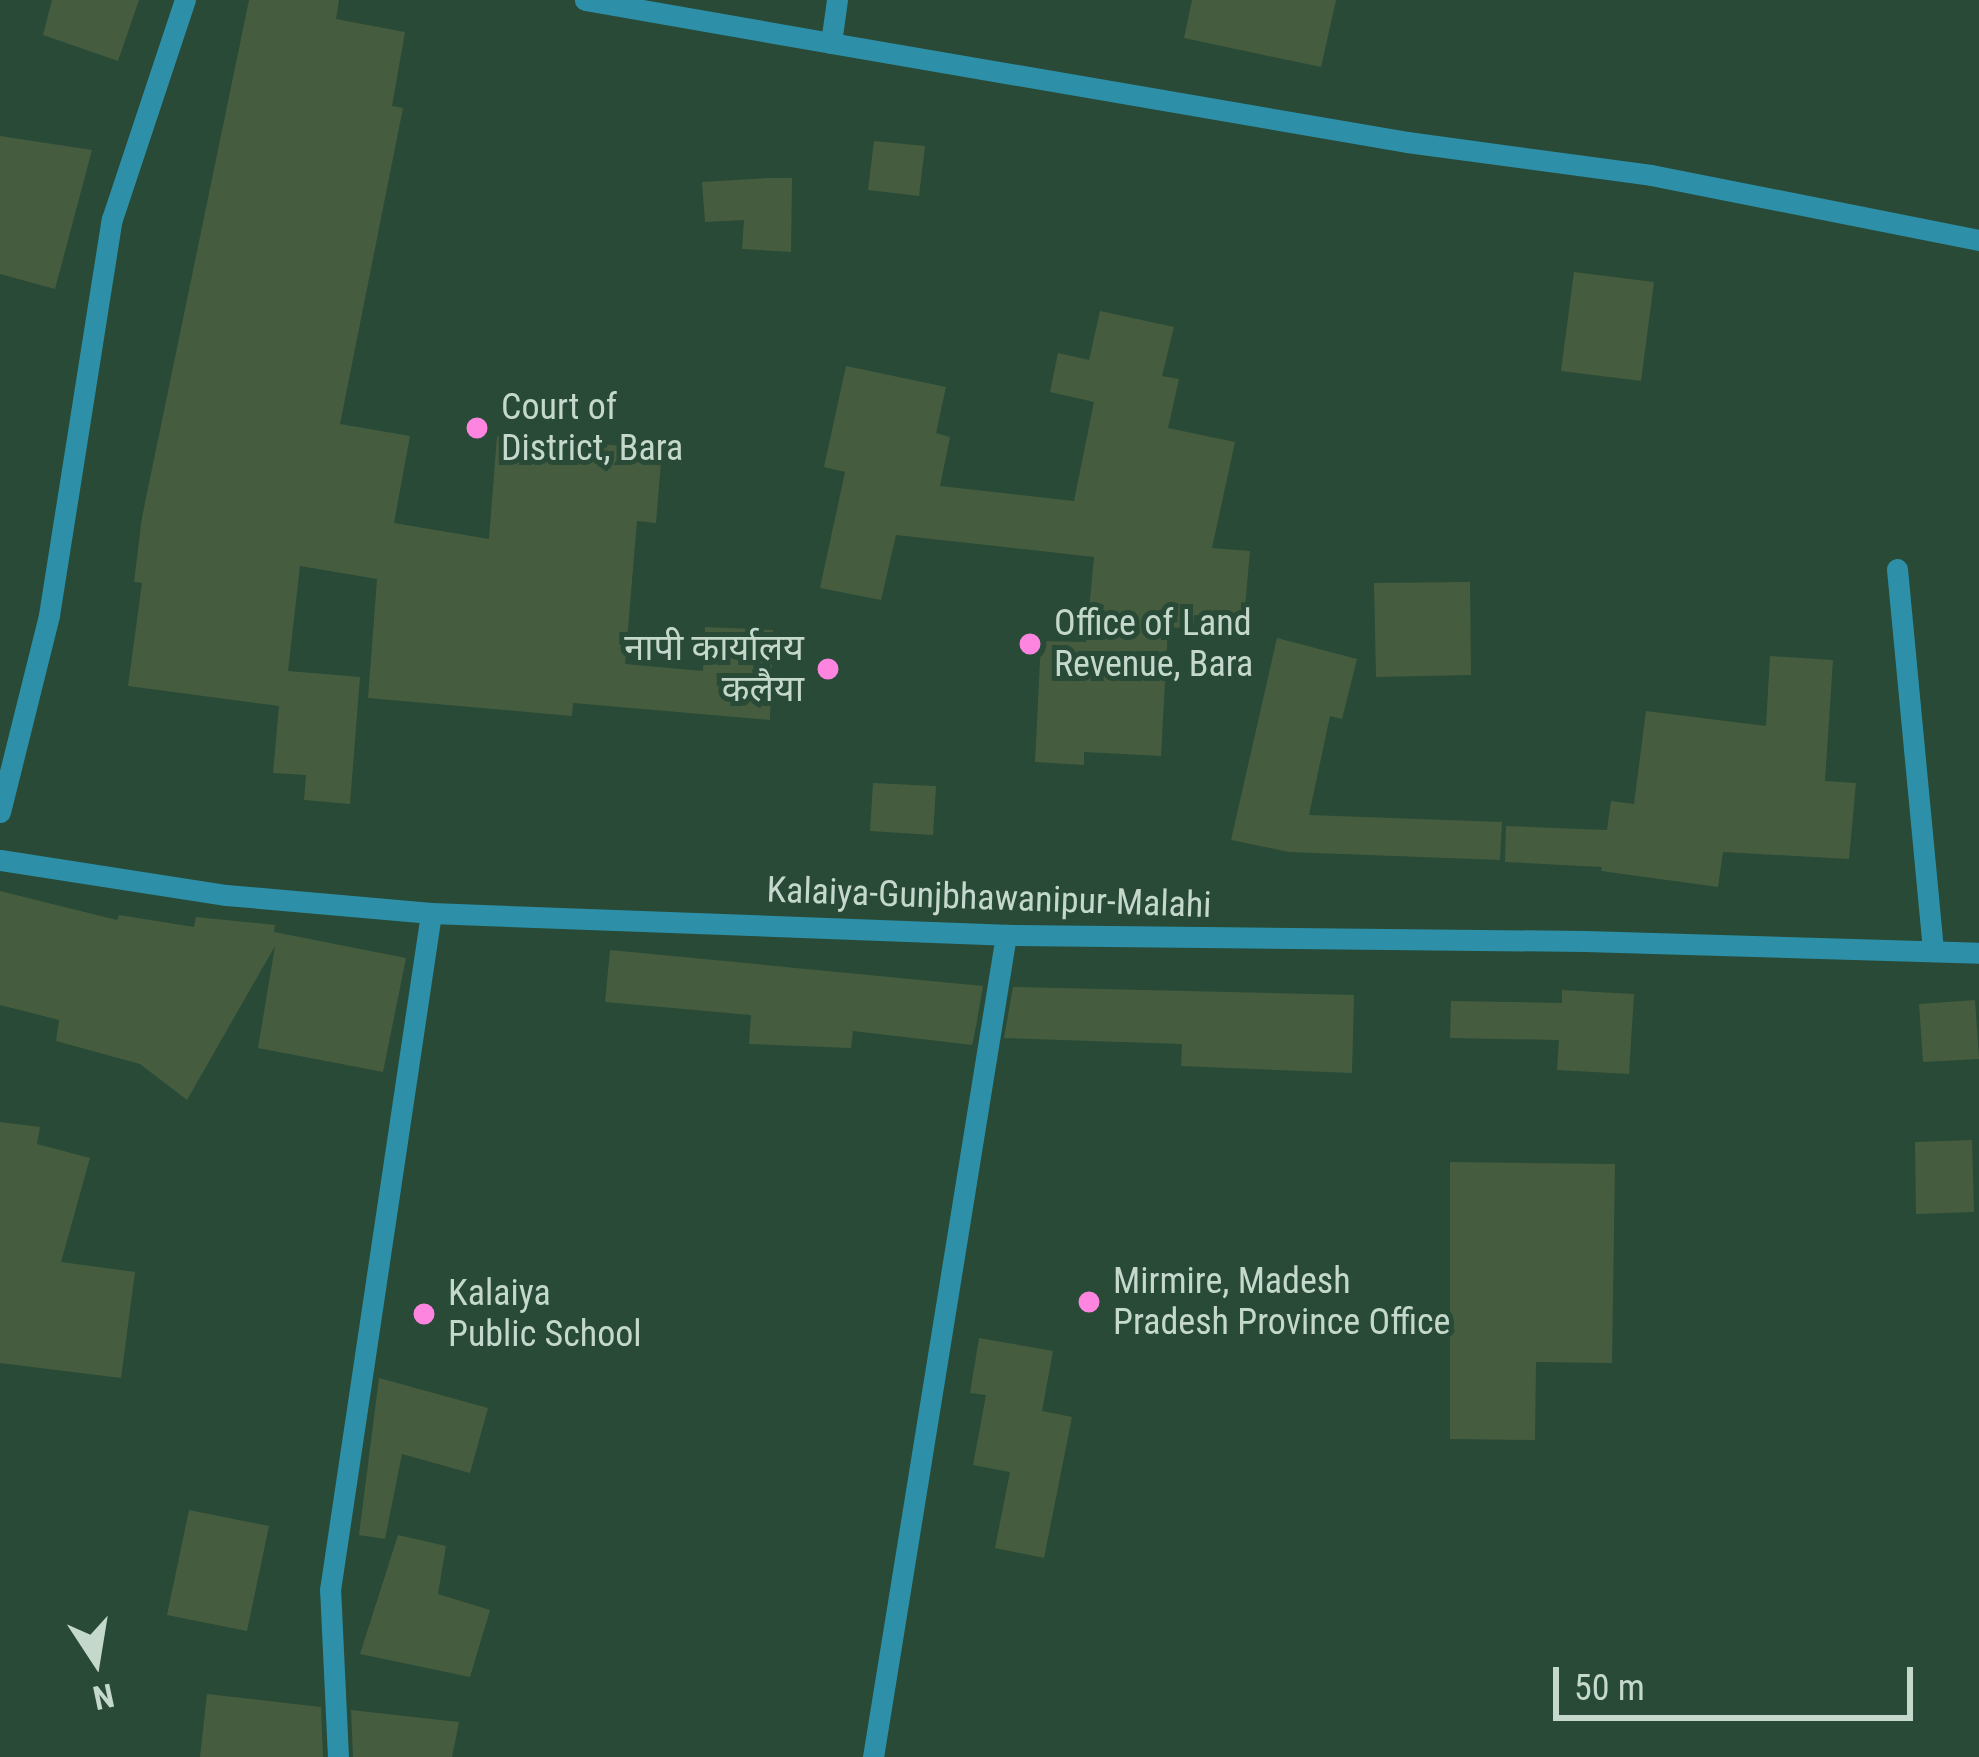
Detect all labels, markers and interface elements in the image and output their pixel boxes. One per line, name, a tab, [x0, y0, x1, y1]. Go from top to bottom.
place label: Court of District, Bara	[501, 385, 683, 470]
marker: Court of District, Bara	[464, 415, 490, 441]
place label: Office of Land Revenue, Bara	[1054, 601, 1253, 686]
place label: नापी कार्यालय कलैया	[624, 626, 804, 711]
marker: Office of Land Revenue, Bara	[1017, 631, 1043, 657]
marker: नापी कार्यालय कलैया	[815, 656, 841, 682]
street label: Kalaiya-Gunjbhawanipur-Malahi	[766, 869, 1212, 927]
place label: Mirmire, Madesh Pradesh Province Office	[1113, 1259, 1450, 1344]
place label: Kalaiya Public School	[448, 1271, 642, 1356]
marker: Mirmire, Madesh Pradesh Province Office	[1076, 1289, 1102, 1315]
marker: Kalaiya Public School	[411, 1301, 437, 1327]
north arrow	[36, 1601, 156, 1721]
scale bar	[1559, 1643, 1919, 1717]
text: 50 m	[1574, 1667, 1645, 1709]
text: N	[90, 1676, 118, 1718]

